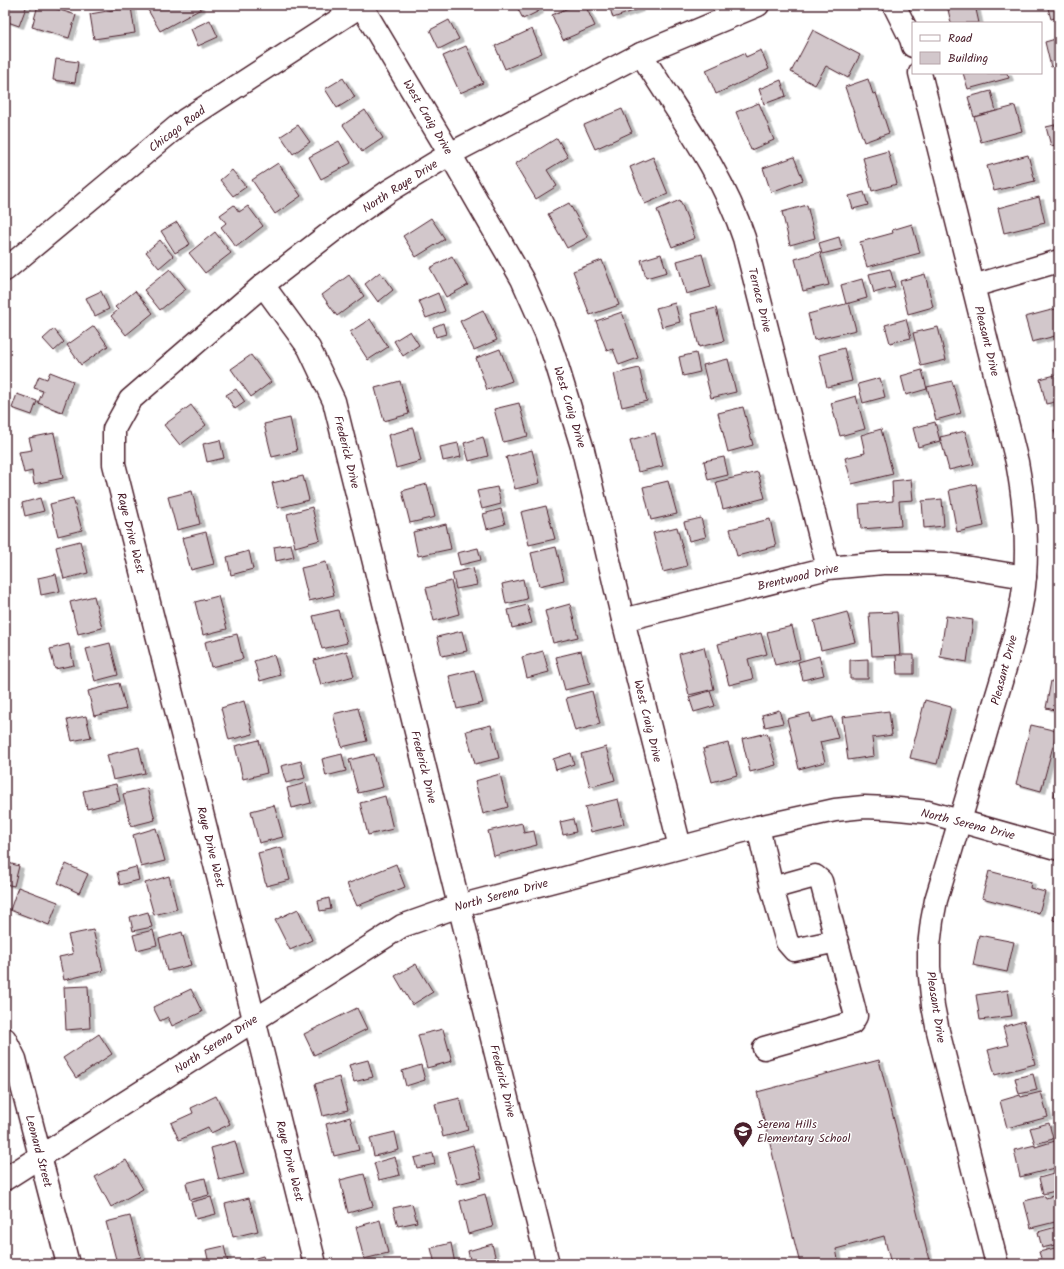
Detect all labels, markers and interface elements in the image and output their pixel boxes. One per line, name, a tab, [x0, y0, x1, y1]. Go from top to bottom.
legend	[912, 22, 1042, 74]
text: Road	[948, 29, 973, 48]
text: Building	[948, 49, 988, 68]
street label: West Craig Drive	[398, 76, 458, 159]
street label: Chicago Road	[145, 101, 211, 157]
street label: North Raye Drive	[359, 154, 442, 218]
street label: Terrace Drive	[742, 266, 777, 335]
street label: Pleasant Drive	[969, 304, 1005, 379]
street label: West Craig Drive	[548, 364, 591, 451]
street label: Frederick Drive	[328, 414, 365, 491]
street label: Raye Drive West	[111, 491, 150, 576]
street label: Brentwood Drive	[756, 559, 841, 596]
street label: Pleasant Drive	[986, 632, 1023, 707]
street label: West Craig Drive	[628, 678, 667, 765]
street label: Frederick Drive	[405, 729, 442, 806]
street label: North Serena Drive	[919, 804, 1018, 846]
street label: Raye Drive West	[191, 805, 230, 890]
street label: North Serena Drive	[452, 874, 551, 917]
street label: Pleasant Drive	[920, 970, 951, 1045]
street label: North Serena Drive	[171, 1010, 262, 1079]
street label: Frederick Drive	[484, 1043, 521, 1120]
street label: Leonard Street	[20, 1113, 57, 1190]
place label: Serena Hills Elementary School	[757, 1115, 850, 1148]
street label: Raye Drive West	[270, 1119, 309, 1204]
school or university icon: Serena Hills Elementary School	[732, 1120, 754, 1148]

